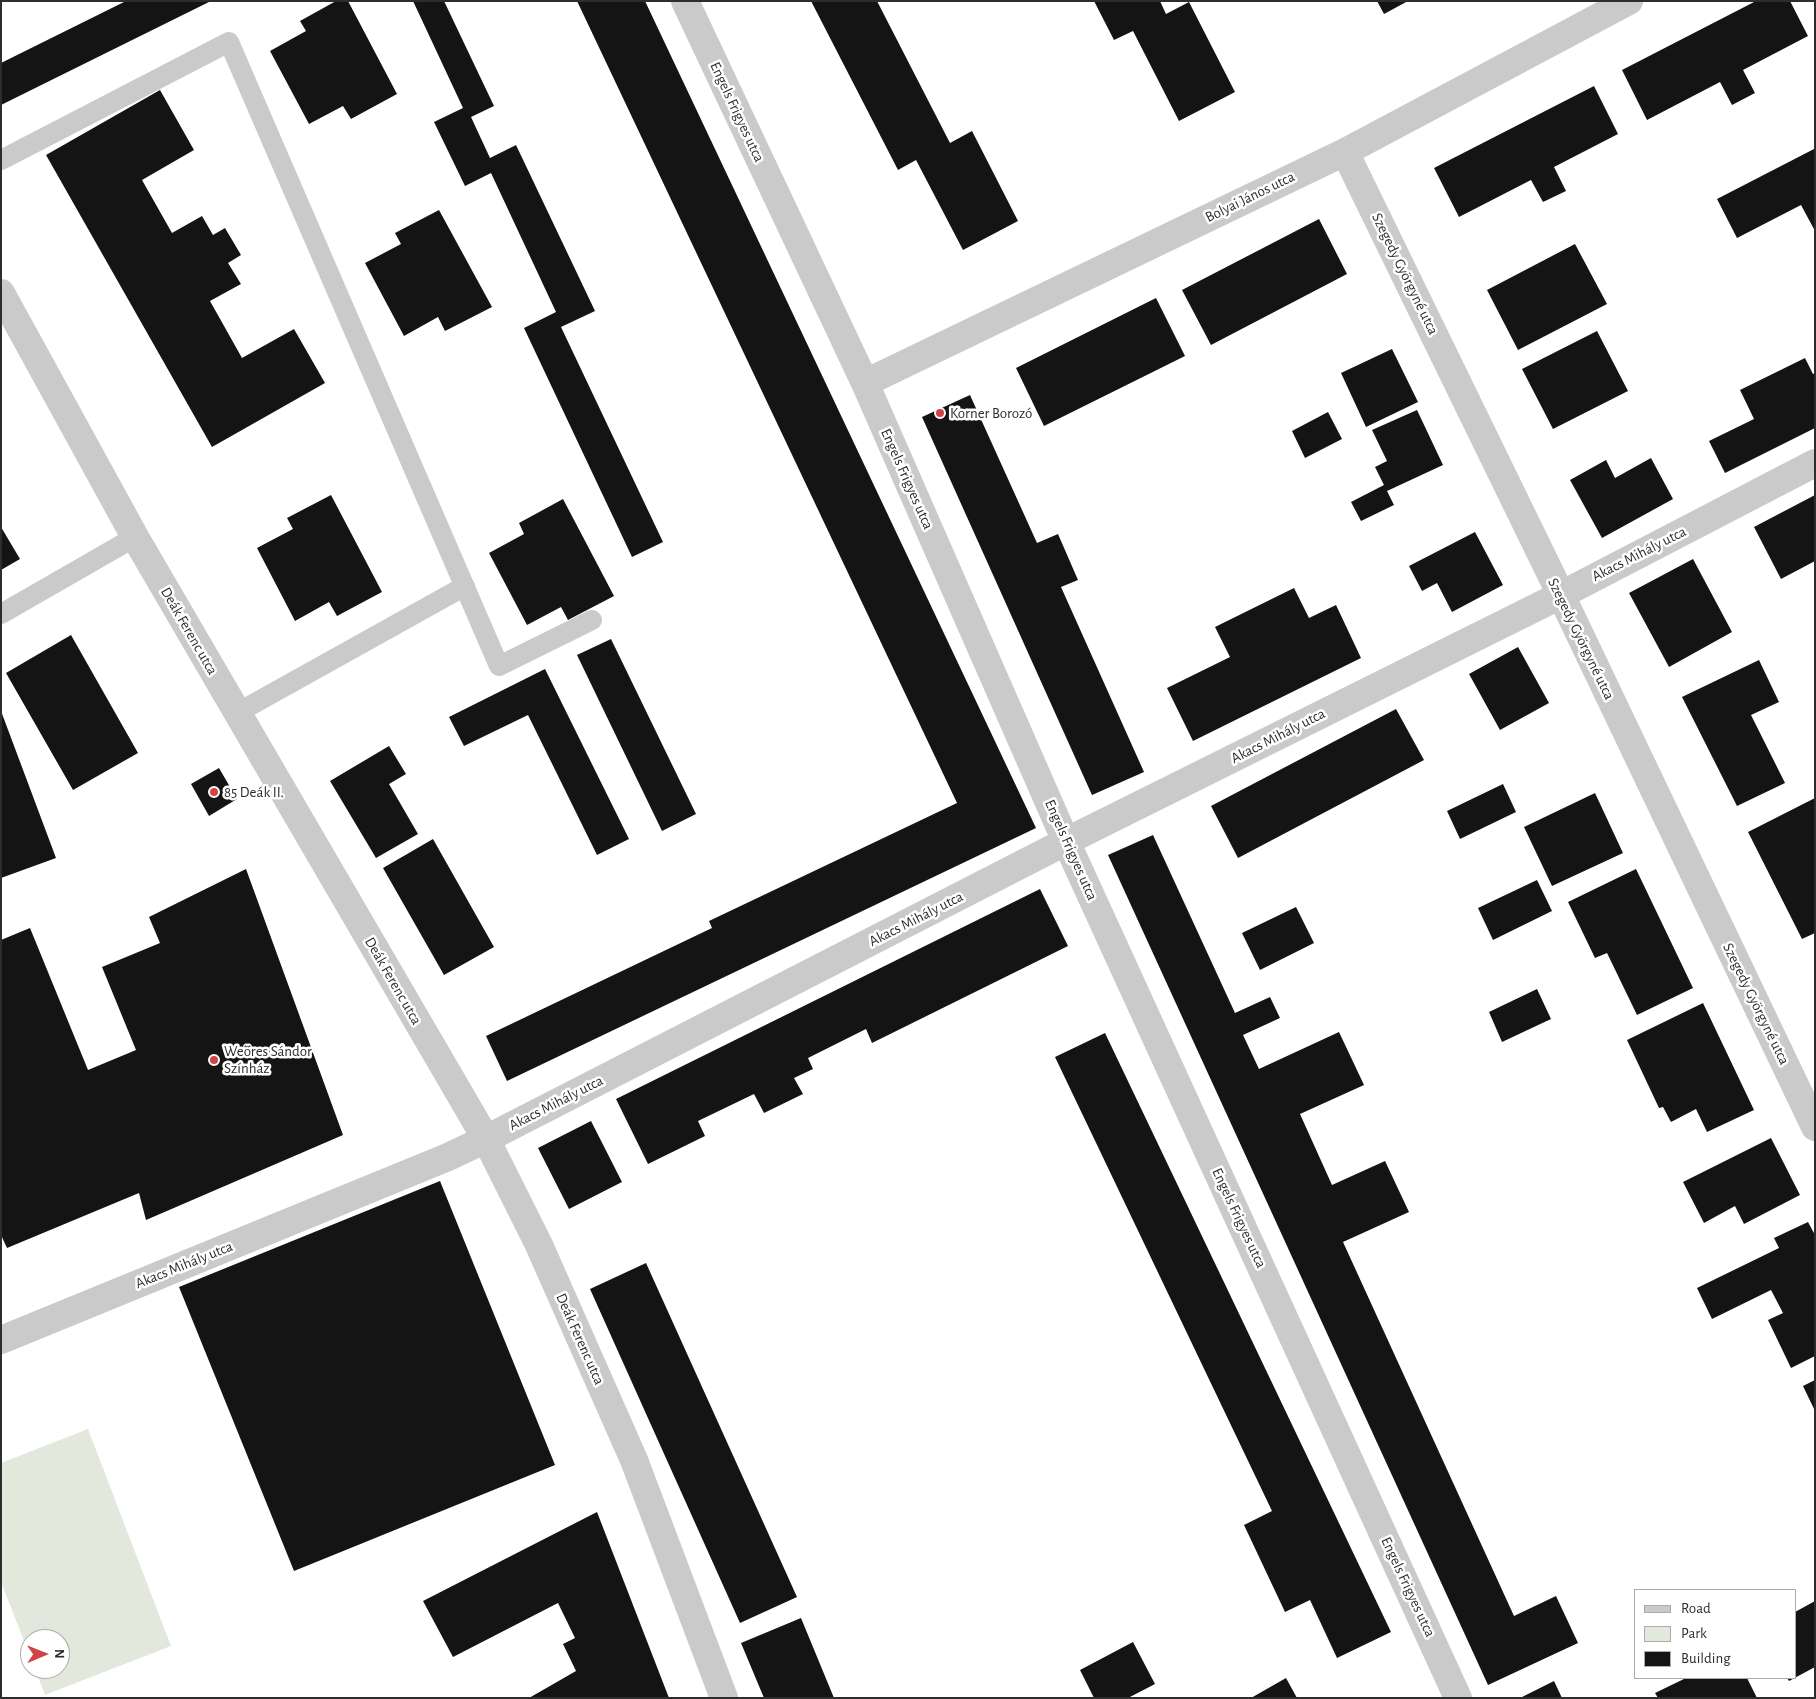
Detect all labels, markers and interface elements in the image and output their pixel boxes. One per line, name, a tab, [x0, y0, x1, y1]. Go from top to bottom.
street label: Engels Frigyes utca	[706, 59, 768, 165]
street label: Bolyai János utca	[1202, 168, 1298, 226]
street label: Szegedy Györgyné utca	[1368, 210, 1442, 338]
place label: Korner Borozó	[950, 404, 1032, 422]
marker: Korner Borozó	[934, 407, 946, 419]
street label: Engels Frigyes utca	[877, 426, 937, 532]
street label: Akacs Mihály utca	[1589, 522, 1689, 586]
street label: Szegedy Györgyné utca	[1544, 575, 1618, 703]
street label: Deák Ferenc utca	[157, 584, 221, 678]
street label: Akacs Mihály utca	[1228, 704, 1328, 768]
place label: 85 Deák II.	[224, 783, 284, 801]
marker: 85 Deák II.	[208, 786, 220, 798]
street label: Engels Frigyes utca	[1041, 797, 1101, 903]
street label: Akacs Mihály utca	[866, 887, 966, 951]
street label: Deák Ferenc utca	[361, 934, 425, 1028]
street label: Szegedy Györgyné utca	[1719, 940, 1793, 1068]
place label: Weöres Sándor Színház	[224, 1042, 312, 1077]
marker: Weöres Sándor Színház	[208, 1054, 220, 1066]
street label: Akacs Mihály utca	[506, 1071, 606, 1135]
street label: Engels Frigyes utca	[1208, 1165, 1270, 1271]
street label: Akacs Mihály utca	[133, 1237, 235, 1293]
street label: Deák Ferenc utca	[552, 1290, 608, 1388]
street label: Engels Frigyes utca	[1377, 1534, 1439, 1640]
legend	[1634, 1589, 1796, 1679]
text: Road	[1681, 1601, 1711, 1616]
text: Park	[1681, 1626, 1707, 1641]
north arrow	[20, 1629, 70, 1679]
text: N	[52, 1649, 66, 1659]
text: Building	[1681, 1651, 1731, 1666]

